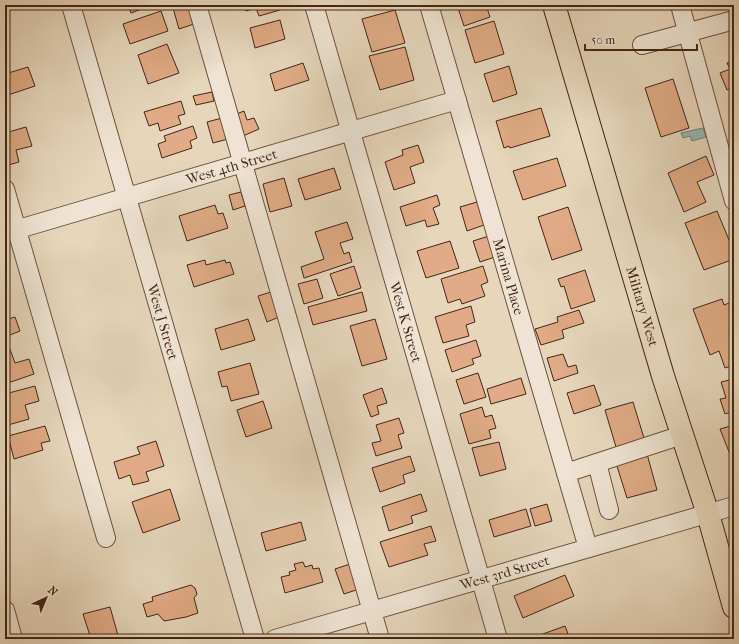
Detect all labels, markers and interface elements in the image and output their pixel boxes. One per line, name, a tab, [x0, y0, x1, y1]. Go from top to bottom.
scale bar	[585, 26, 697, 52]
text: 50 m	[591, 33, 615, 47]
street label: West 4th Street	[183, 145, 279, 189]
street label: Marina Place	[489, 236, 527, 317]
street label: Military West	[622, 264, 662, 348]
street label: West K Street	[385, 279, 425, 364]
street label: West J Street	[143, 281, 182, 362]
street label: West 3rd Street	[457, 552, 551, 594]
north arrow	[26, 578, 66, 618]
text: N	[45, 584, 61, 599]

